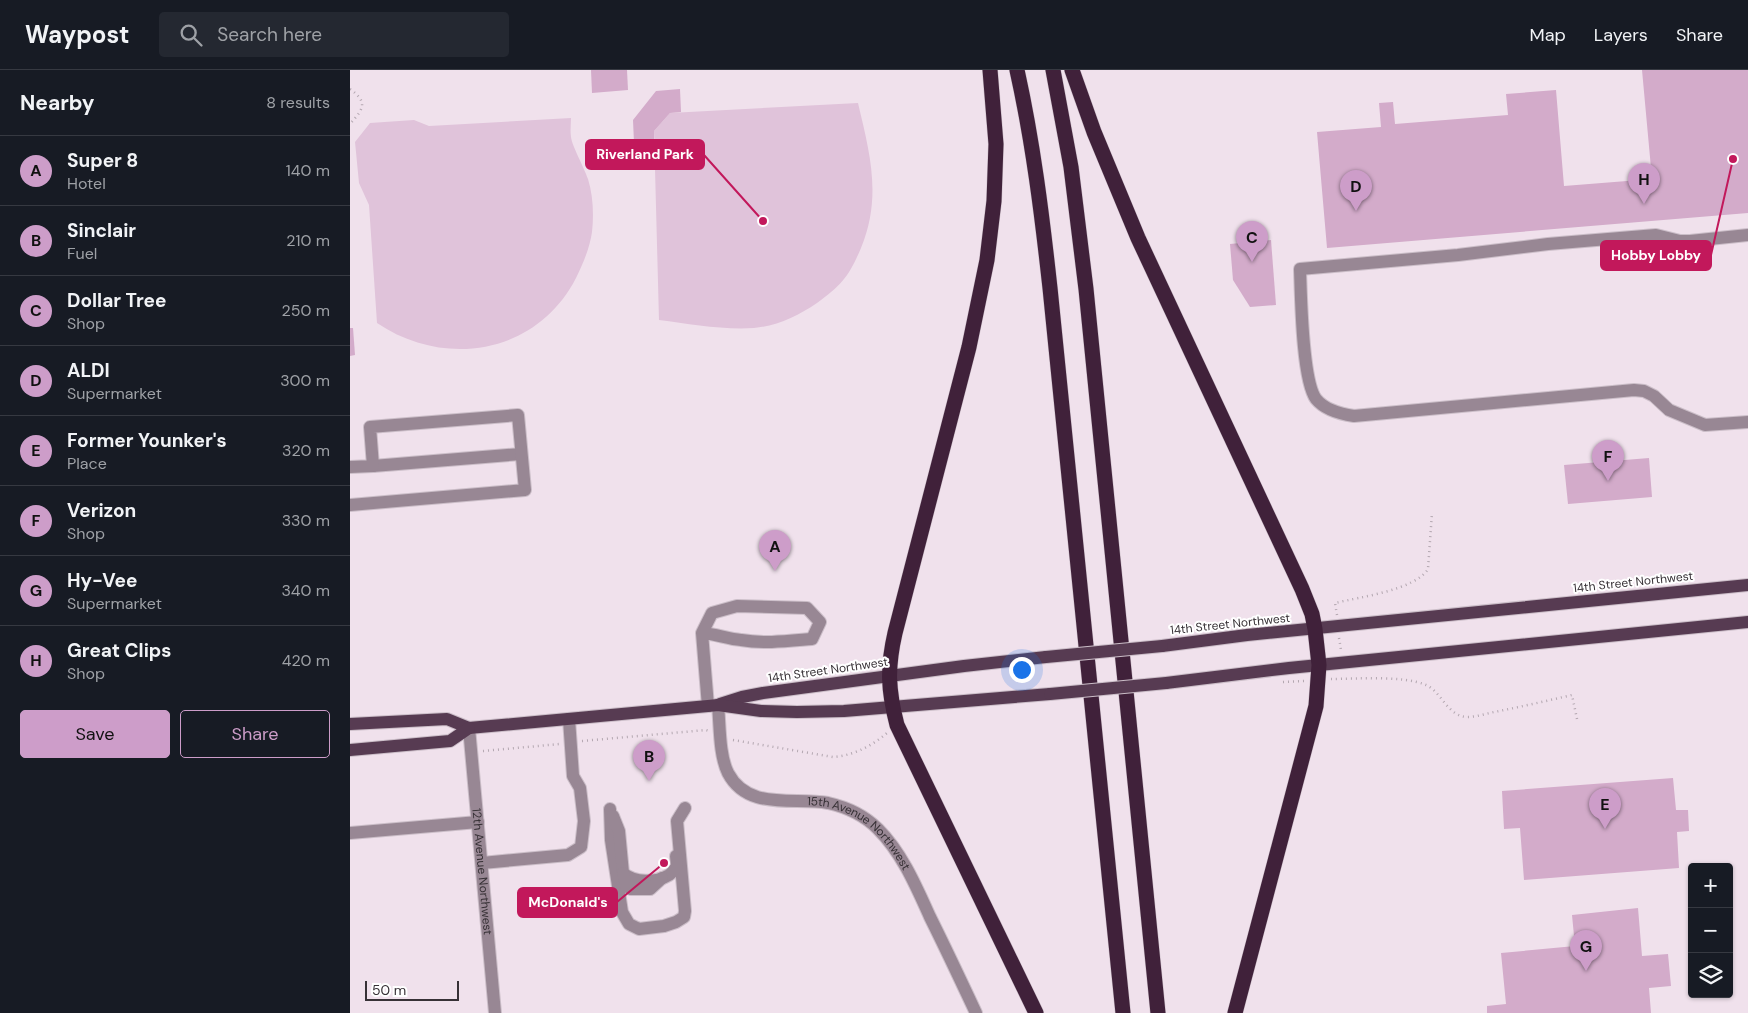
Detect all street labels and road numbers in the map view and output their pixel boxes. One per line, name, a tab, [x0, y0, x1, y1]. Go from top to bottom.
street label: 14th Street Northwest	[1572, 568, 1694, 596]
street label: 14th Street Northwest	[1169, 610, 1291, 638]
street label: 14th Street Northwest	[767, 654, 889, 686]
street label: 15th Avenue Northwest	[807, 793, 914, 873]
street label: 12th Avenue Northwest	[468, 807, 496, 936]

